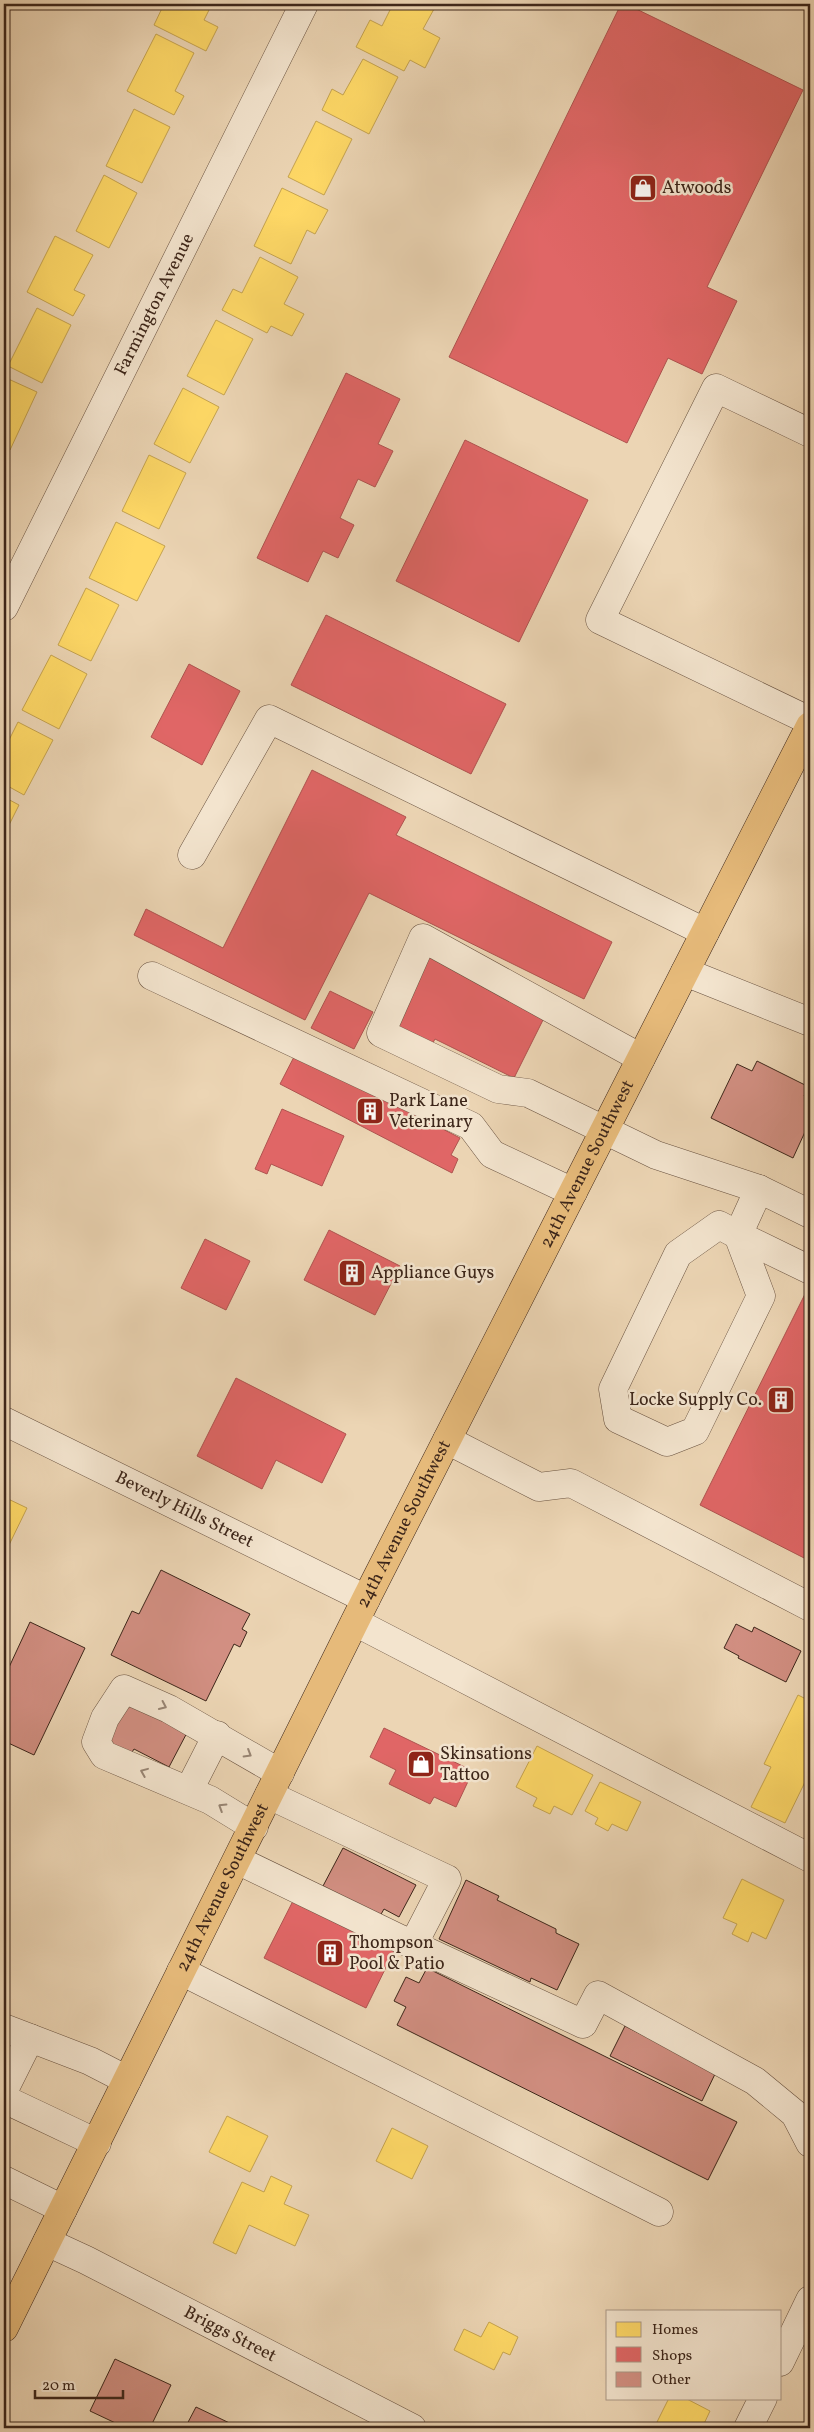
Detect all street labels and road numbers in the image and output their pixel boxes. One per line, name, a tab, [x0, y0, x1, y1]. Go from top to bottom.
street label: Farmington Avenue	[109, 229, 200, 380]
street label: 24th Avenue Southwest	[534, 1076, 640, 1252]
street label: 24th Avenue Southwest	[351, 1436, 457, 1612]
street label: Beverly Hills Street	[111, 1465, 258, 1554]
street label: 24th Avenue Southwest	[170, 1799, 275, 1976]
street label: Briggs Street	[179, 2300, 281, 2369]

